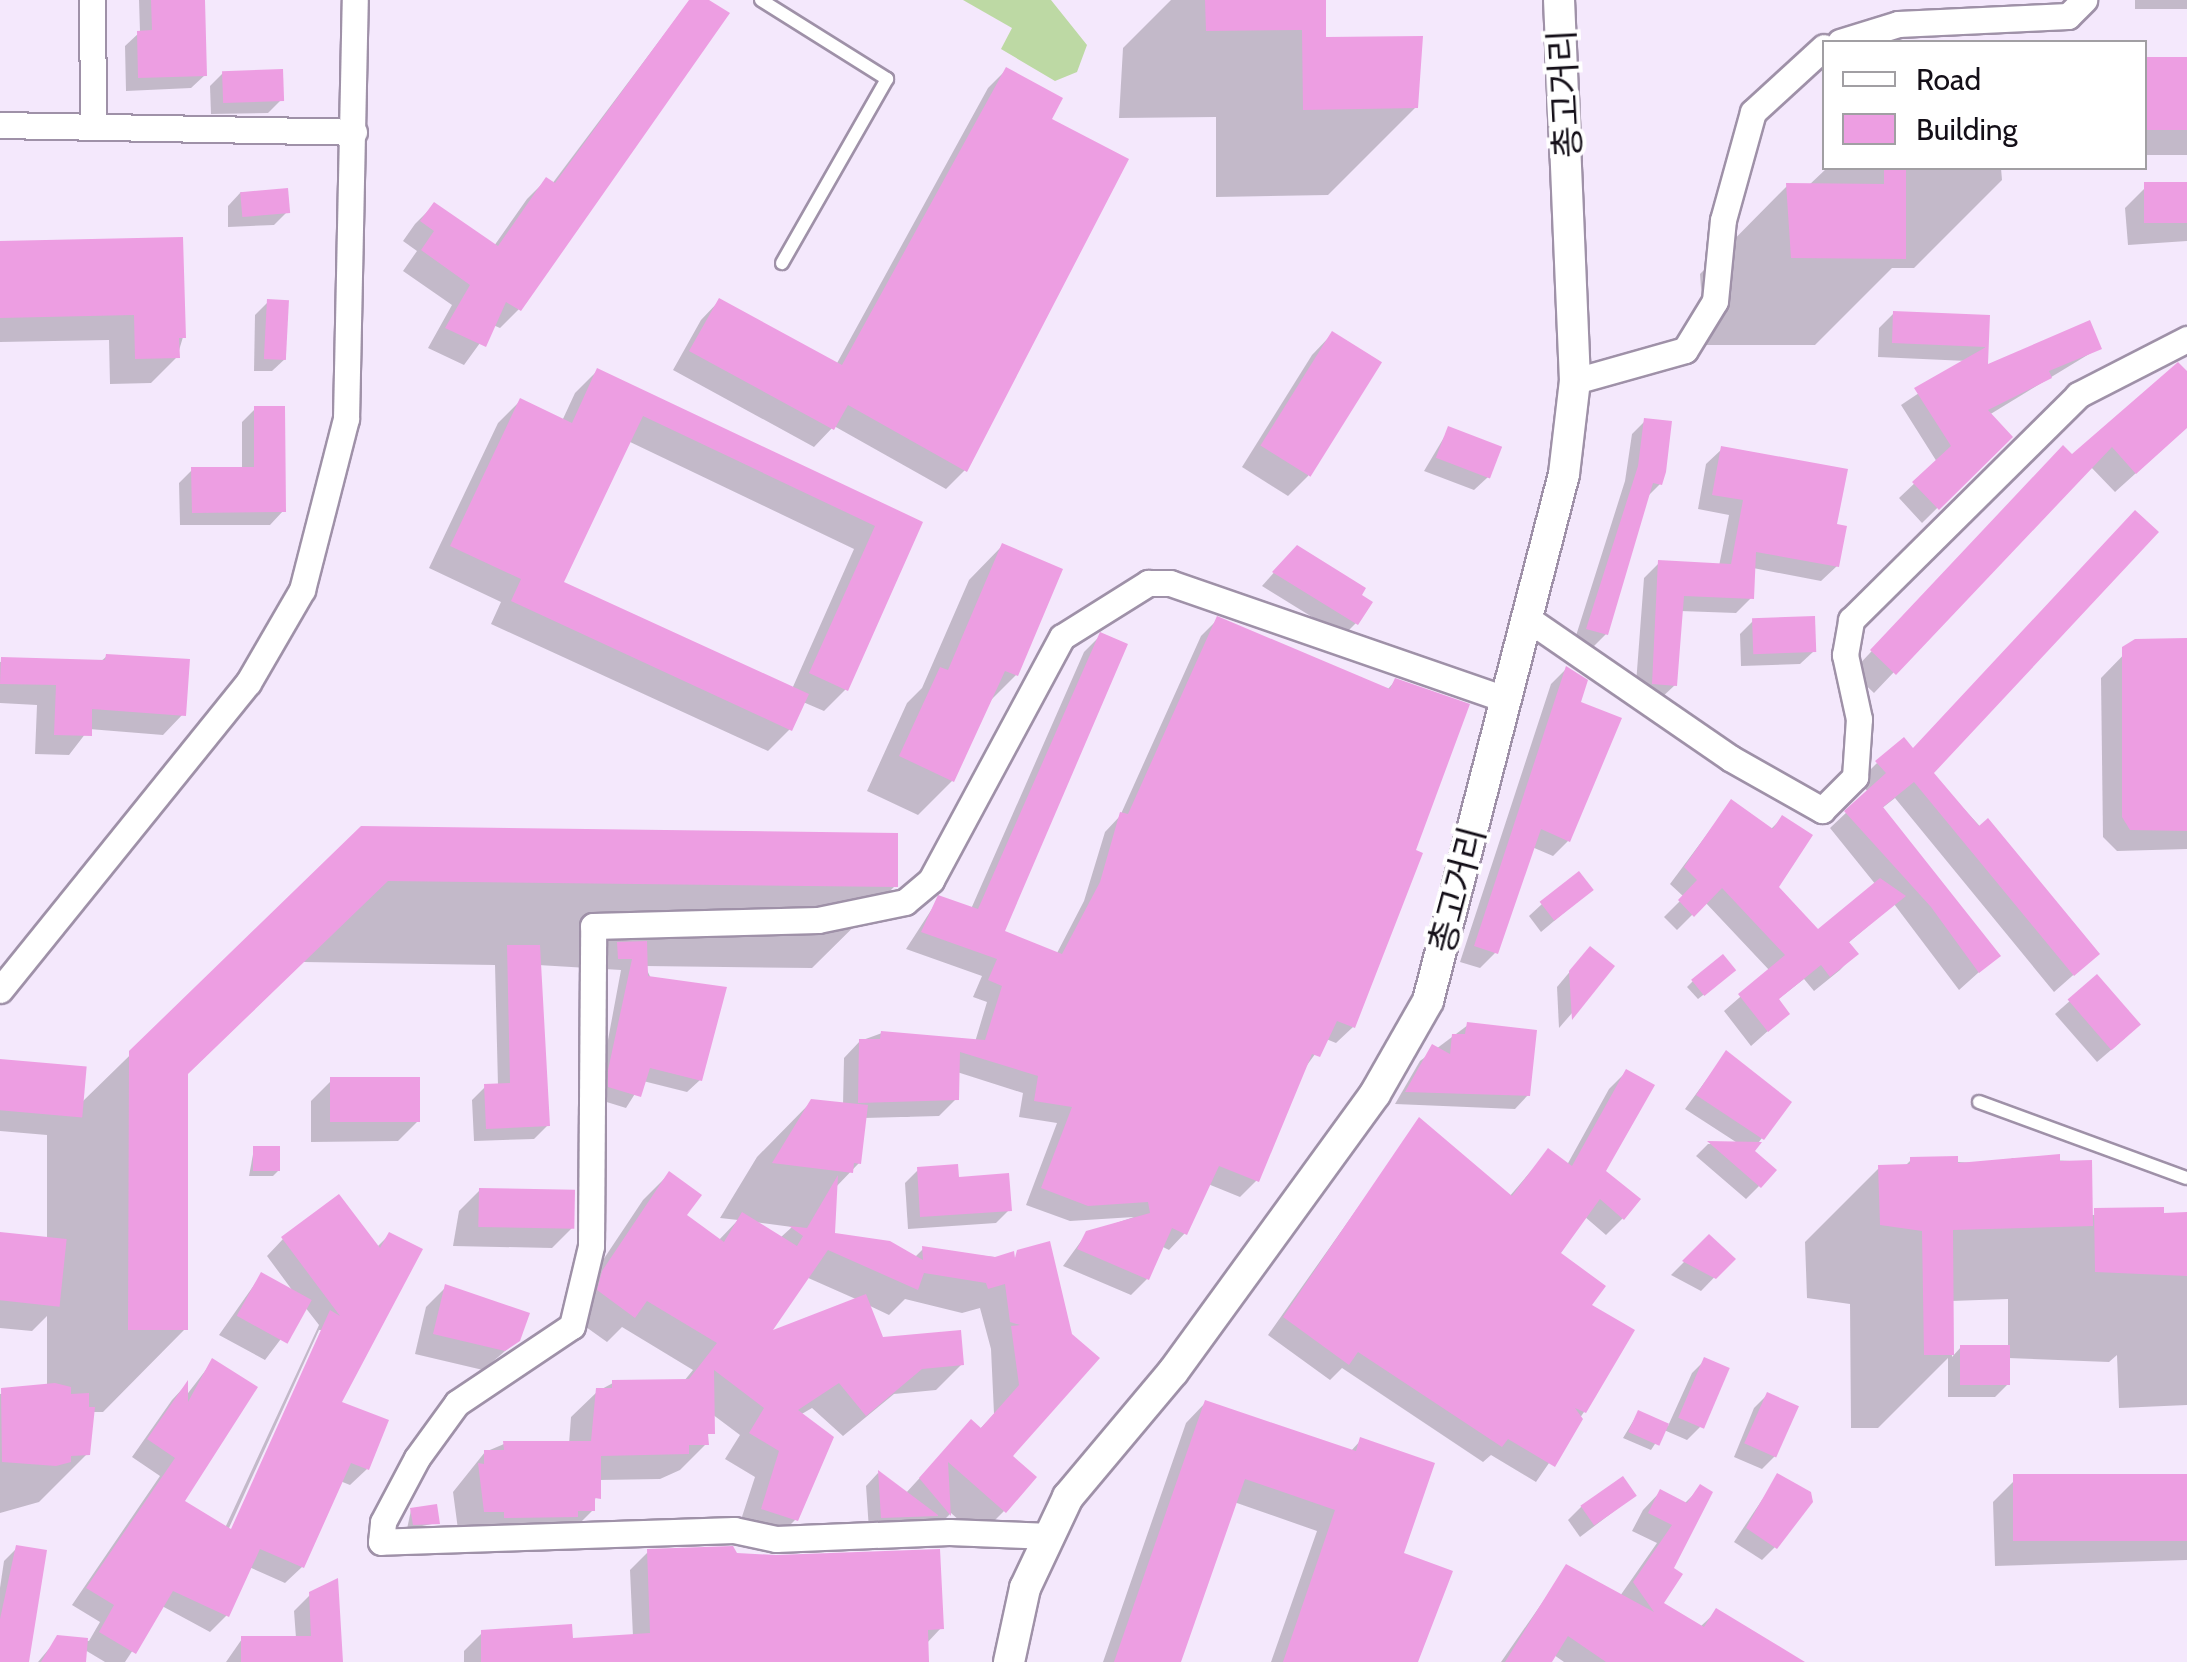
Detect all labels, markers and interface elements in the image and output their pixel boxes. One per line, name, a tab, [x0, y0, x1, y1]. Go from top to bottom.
street label: 총고거리	[1541, 29, 1589, 159]
legend	[1822, 40, 2147, 170]
text: Road	[1916, 61, 1981, 98]
text: Building	[1916, 111, 2018, 148]
street label: 총고거리	[1420, 822, 1494, 958]

